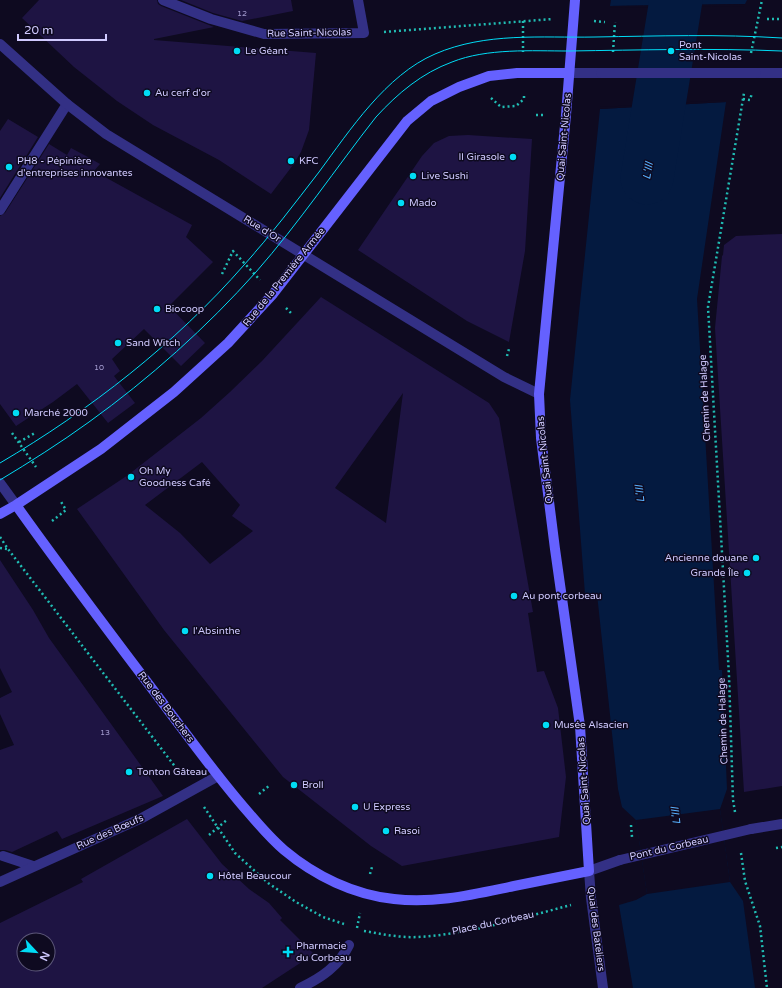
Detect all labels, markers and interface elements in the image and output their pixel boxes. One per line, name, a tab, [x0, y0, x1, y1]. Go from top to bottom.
house number: 12	[237, 9, 247, 18]
scale bar	[18, 16, 106, 42]
text: 20 m	[24, 23, 53, 37]
street label: Rue Saint-Nicolas	[267, 26, 351, 40]
place label: Pont Saint-Nicolas	[679, 39, 742, 63]
place label: Le Géant	[245, 45, 288, 57]
marker: Le Géant	[232, 46, 242, 56]
marker: Pont Saint-Nicolas	[666, 46, 676, 56]
place label: Au cerf d'or	[155, 87, 211, 99]
marker: Au cerf d'or	[142, 88, 152, 98]
street label: Quai Saint-Nicolas	[554, 93, 574, 181]
place label: Il Girasole	[459, 151, 505, 163]
marker: Il Girasole	[508, 152, 518, 162]
place label: PH8 - Pépinière d'entreprises innovantes	[17, 155, 133, 179]
place label: KFC	[299, 155, 319, 167]
marker: KFC	[286, 156, 296, 166]
water label: L'Ill	[640, 160, 656, 181]
marker: PH8 - Pépinière d'entreprises innovantes	[4, 162, 14, 172]
place label: Live Sushi	[421, 170, 468, 182]
marker: Live Sushi	[408, 171, 418, 181]
place label: Mado	[409, 197, 437, 209]
marker: Mado	[396, 198, 406, 208]
street label: Rue d'Or	[241, 213, 283, 245]
street label: Rue de la Première Armée	[240, 225, 328, 329]
place label: Biocoop	[165, 303, 204, 315]
marker: Biocoop	[152, 304, 162, 314]
place label: Sand Witch	[126, 337, 180, 349]
marker: Sand Witch	[113, 338, 123, 348]
street label: Chemin de Halage	[697, 354, 713, 442]
house number: 10	[94, 363, 104, 372]
place label: Marché 2000	[24, 407, 88, 419]
marker: Marché 2000	[11, 408, 21, 418]
street label: Quai Saint-Nicolas	[534, 416, 556, 504]
place label: Oh My Goodness Café	[139, 465, 211, 489]
marker: Oh My Goodness Café	[126, 472, 136, 482]
water label: L'Ill	[633, 483, 647, 503]
place label: Ancienne douane	[665, 552, 748, 564]
marker: Ancienne douane	[751, 553, 761, 563]
place label: Grande Île	[690, 567, 739, 579]
marker: Grande Île	[742, 568, 752, 578]
place label: Au pont corbeau	[522, 590, 602, 602]
marker: Au pont corbeau	[509, 591, 519, 601]
place label: l'Absinthe	[193, 625, 241, 637]
marker: l'Absinthe	[180, 626, 190, 636]
street label: Rue des Bouchers	[135, 669, 197, 745]
street label: Chemin de Halage	[715, 677, 731, 765]
place label: Musée Alsacien	[554, 719, 628, 731]
marker: Musée Alsacien	[541, 720, 551, 730]
house number: 13	[100, 728, 110, 737]
street label: Quai Saint-Nicolas	[575, 737, 593, 825]
place label: Tonton Gâteau	[137, 766, 207, 778]
marker: Tonton Gâteau	[124, 767, 134, 777]
place label: Broll	[302, 779, 324, 791]
marker: Broll	[289, 780, 299, 790]
place label: U Express	[363, 801, 410, 813]
marker: U Express	[350, 802, 360, 812]
water label: L'Ill	[669, 805, 683, 825]
street label: Rue des Bœufs	[75, 812, 146, 852]
place label: Rasoi	[394, 825, 420, 837]
marker: Rasoi	[381, 826, 391, 836]
street label: Pont du Corbeau	[628, 833, 710, 863]
place label: Hôtel Beaucour	[218, 870, 292, 882]
marker: Hôtel Beaucour	[205, 871, 215, 881]
street label: Quai des Bateliers	[585, 886, 607, 972]
street label: Place du Corbeau	[451, 908, 535, 938]
north arrow	[16, 932, 56, 972]
place label: Pharmacie du Corbeau	[296, 940, 351, 964]
marker: Pharmacie du Corbeau	[283, 947, 293, 957]
text: N	[37, 949, 52, 963]

